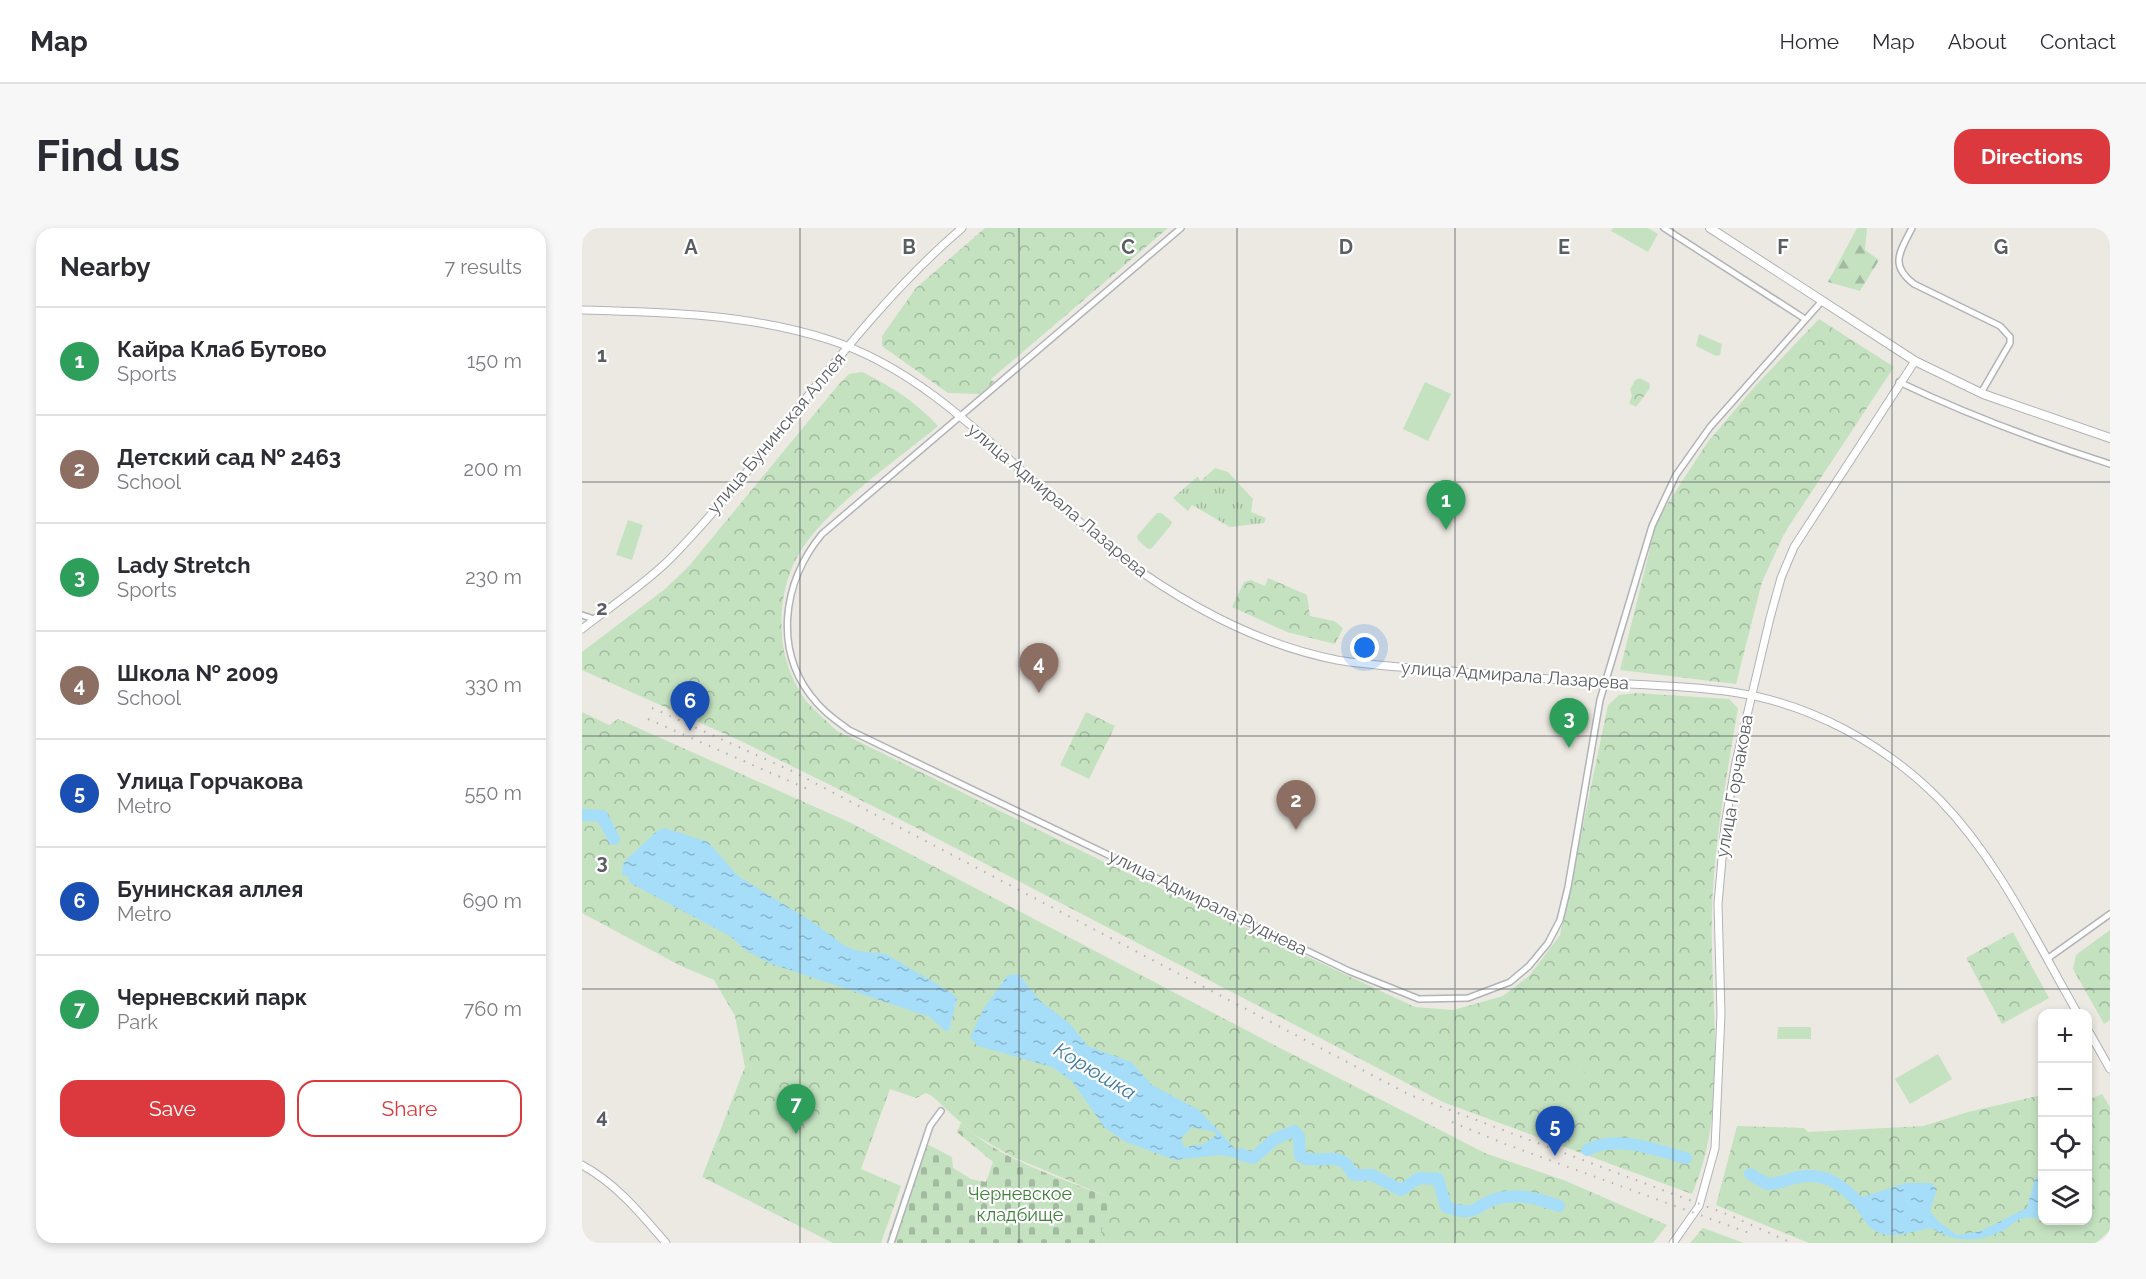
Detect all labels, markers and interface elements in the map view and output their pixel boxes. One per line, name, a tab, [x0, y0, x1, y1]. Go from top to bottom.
text: Map	[30, 25, 88, 58]
text: Home	[1780, 29, 1839, 54]
text: Map	[1872, 29, 1915, 54]
text: About	[1948, 29, 2007, 54]
text: Contact	[2040, 29, 2116, 54]
button: Directions	[1954, 129, 2110, 184]
text: Find us	[36, 132, 180, 181]
text: A	[684, 235, 698, 259]
text: B	[902, 235, 916, 259]
text: C	[1121, 235, 1135, 259]
text: D	[1339, 235, 1353, 259]
text: E	[1558, 235, 1570, 259]
text: F	[1777, 235, 1789, 259]
text: G	[1994, 235, 2008, 259]
text: Nearby	[60, 252, 150, 282]
text: 7 results	[444, 255, 522, 279]
text: Кайра Клаб Бутово	[117, 336, 327, 362]
text: 1	[597, 343, 607, 367]
street label: улица Бунинская Аллея	[703, 348, 849, 518]
text: 1	[75, 349, 84, 373]
text: 150 m	[467, 349, 522, 373]
text: Sports	[117, 362, 177, 386]
street label: улица Адмирала Лазарева	[964, 419, 1152, 581]
text: Детский сад № 2463	[117, 444, 341, 470]
text: 2	[74, 457, 85, 481]
text: 200 m	[464, 457, 522, 481]
text: School	[117, 470, 181, 494]
pin: 1	[1426, 480, 1466, 530]
text: Lady Stretch	[117, 552, 251, 578]
text: 3	[74, 565, 85, 589]
text: 230 m	[465, 565, 522, 589]
text: Sports	[117, 578, 177, 602]
text: 2	[596, 596, 608, 620]
your location	[1350, 633, 1379, 662]
pin: 4	[1020, 644, 1058, 693]
street label: улица Адмирала Лазарева	[1400, 657, 1630, 693]
text: Школа № 2009	[117, 660, 278, 686]
text: 4	[74, 673, 85, 697]
text: 330 m	[465, 673, 522, 697]
pin: 6	[670, 682, 710, 731]
text: School	[117, 686, 181, 710]
pin: 3	[1550, 698, 1588, 748]
street label: улица Горчакова	[1711, 713, 1757, 859]
text: Улица Горчакова	[117, 768, 303, 794]
pin: 2	[1276, 780, 1316, 830]
text: 5	[74, 781, 85, 805]
text: 550 m	[464, 781, 522, 805]
text: Metro	[117, 794, 171, 818]
street label: улица Адмирала Руднева	[1105, 845, 1311, 959]
text: 3	[596, 850, 608, 874]
text: Бунинская аллея	[117, 876, 303, 902]
text: 6	[73, 889, 86, 913]
text: 690 m	[463, 889, 522, 913]
text: Metro	[117, 902, 171, 926]
text: Черневский парк	[117, 984, 307, 1010]
text: 7	[74, 997, 85, 1021]
text: 760 m	[464, 997, 522, 1021]
map controls	[2038, 1009, 2092, 1225]
button: +	[2038, 1009, 2092, 1063]
text: Park	[117, 1010, 158, 1034]
water label: Корюшка	[1050, 1037, 1140, 1105]
button: −	[2038, 1063, 2092, 1117]
button: Save	[60, 1080, 285, 1137]
button: Share	[297, 1080, 522, 1137]
pin: 7	[776, 1084, 816, 1134]
text: 4	[596, 1104, 608, 1128]
pin: 5	[1536, 1106, 1574, 1156]
button: locate	[2038, 1117, 2092, 1171]
button: layers	[2038, 1171, 2092, 1225]
park label: Черневское кладбище	[968, 1183, 1072, 1225]

